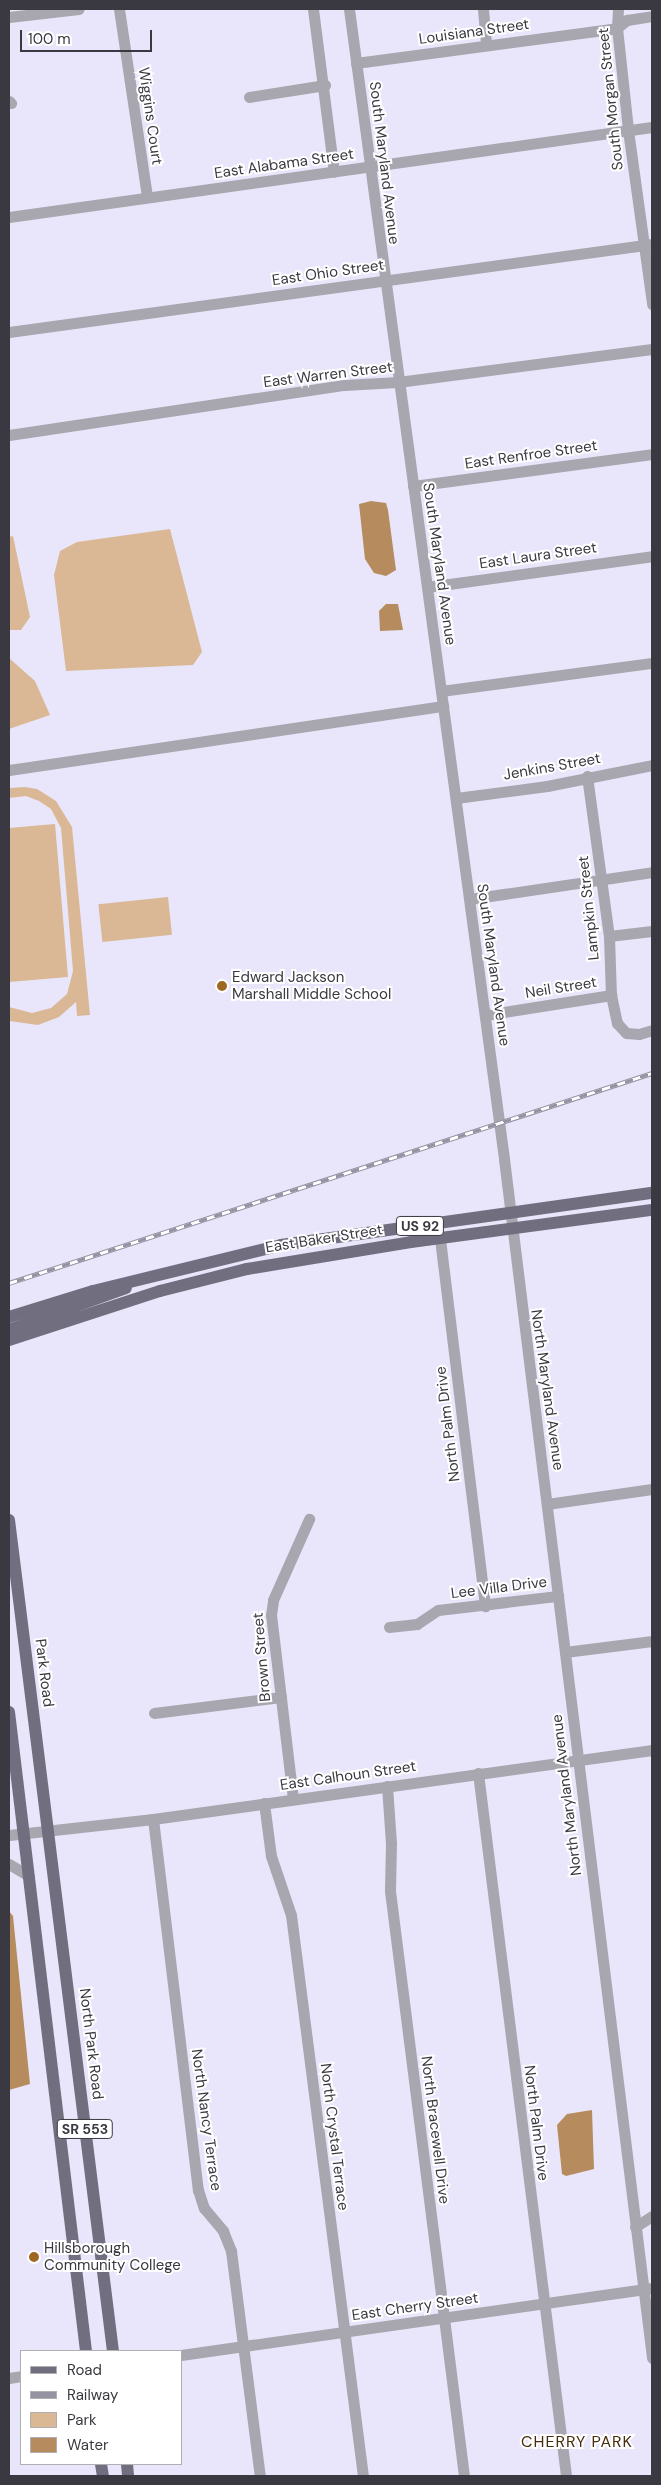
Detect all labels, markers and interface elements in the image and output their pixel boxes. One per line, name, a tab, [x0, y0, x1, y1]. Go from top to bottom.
street label: Louisiana Street	[418, 15, 530, 49]
scale bar	[22, 20, 155, 52]
street label: South Morgan Street	[595, 27, 627, 171]
text: 100 m	[28, 29, 71, 49]
street label: Wiggins Court	[134, 66, 166, 166]
street label: South Maryland Avenue	[365, 81, 403, 245]
street label: East Alabama Street	[213, 145, 355, 183]
street label: East Ohio Street	[271, 256, 385, 290]
street label: East Warren Street	[262, 358, 394, 392]
street label: East Renfroe Street	[464, 437, 598, 473]
street label: South Maryland Avenue	[419, 482, 459, 646]
street label: East Laura Street	[478, 539, 598, 573]
street label: Jenkins Street	[502, 750, 602, 784]
street label: Lampkin Street	[575, 855, 603, 961]
street label: South Maryland Avenue	[473, 883, 513, 1047]
place label: Edward Jackson Marshall Middle School	[232, 968, 391, 1003]
street label: Neil Street	[524, 973, 598, 1003]
marker: Edward Jackson Marshall Middle School	[216, 980, 228, 992]
road number: US 92	[395, 1214, 445, 1238]
street label: East Baker Street	[264, 1221, 384, 1257]
street label: North Maryland Avenue	[527, 1308, 567, 1472]
street label: North Palm Drive	[432, 1365, 464, 1483]
street label: Lee Villa Drive	[450, 1573, 548, 1603]
street label: Brown Street	[249, 1612, 275, 1702]
street label: Park Road	[31, 1638, 57, 1708]
street label: North Maryland Avenue	[548, 1713, 586, 1877]
street label: East Calhoun Street	[279, 1758, 417, 1794]
street label: North Park Road	[75, 1987, 107, 2101]
street label: North Nancy Terrace	[187, 2048, 225, 2192]
street label: North Bracewell Drive	[417, 2055, 453, 2205]
street label: North Crystal Terrace	[316, 2062, 352, 2212]
street label: North Palm Drive	[520, 2064, 552, 2182]
road number: SR 553	[56, 2118, 114, 2140]
place label: Hillsborough Community College	[44, 2239, 181, 2274]
marker: Hillsborough Community College	[28, 2251, 40, 2263]
street label: East Cherry Street	[351, 2289, 479, 2325]
legend	[20, 2350, 182, 2465]
text: Road	[67, 2360, 102, 2380]
text: Railway	[67, 2385, 118, 2405]
text: Park	[67, 2410, 97, 2430]
district label: CHERRY PARK	[520, 2432, 634, 2452]
text: Water	[67, 2435, 108, 2455]

